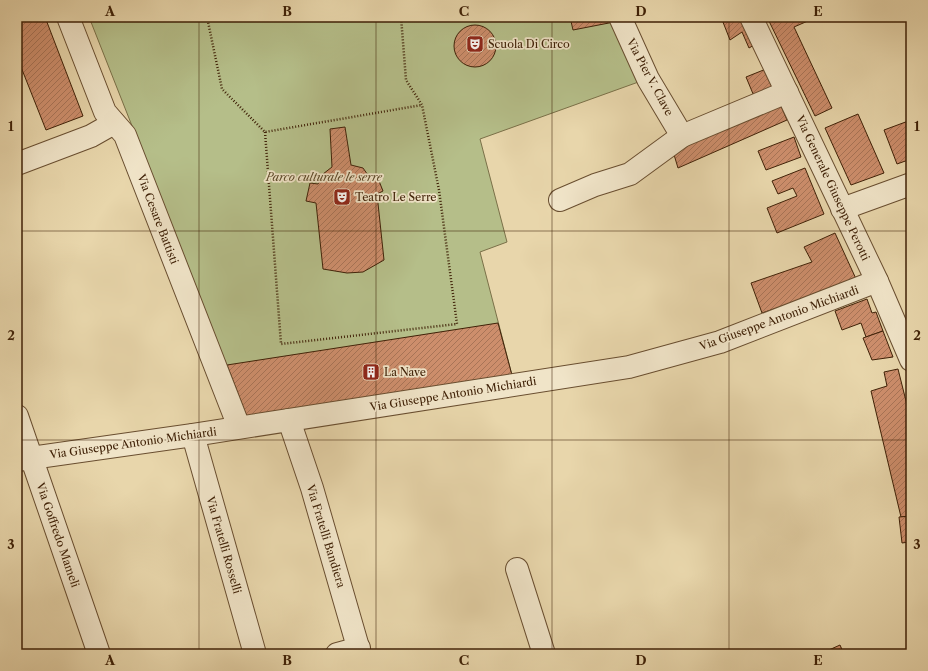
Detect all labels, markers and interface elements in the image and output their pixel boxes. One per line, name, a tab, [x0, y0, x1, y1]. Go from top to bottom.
text: A	[104, 3, 116, 19]
text: B	[282, 3, 292, 19]
text: C	[459, 3, 469, 19]
text: D	[635, 3, 647, 19]
text: E	[813, 3, 823, 19]
theatre icon: Scuola Di Circo	[465, 34, 485, 54]
street label: Via Pier V. Clave	[623, 35, 676, 118]
place label: Scuola Di Circo	[488, 37, 570, 51]
street label: Via Generale Giuseppe Perotti	[793, 112, 873, 263]
text: 1	[8, 118, 14, 134]
text: 1	[914, 118, 920, 134]
park label: Parco culturale le serre	[265, 170, 383, 184]
street label: Via Cesare Battisti	[134, 171, 182, 267]
theatre icon: Teatro Le Serre	[332, 187, 352, 207]
place label: Teatro Le Serre	[355, 190, 437, 204]
street label: Via Giuseppe Antonio Michiardi	[697, 282, 861, 354]
text: 2	[7, 327, 15, 343]
text: 2	[913, 327, 921, 343]
building icon: La Nave	[361, 362, 381, 382]
place label: La Nave	[384, 365, 426, 379]
street label: Via Giuseppe Antonio Michiardi	[368, 374, 538, 414]
street label: Via Giuseppe Antonio Michiardi	[48, 424, 218, 462]
street label: Via Goffredo Mameli	[33, 480, 83, 590]
street label: Via Fratelli Bandiera	[303, 482, 348, 589]
street label: Via Fratelli Rosselli	[203, 494, 245, 596]
text: 3	[7, 536, 15, 552]
text: 3	[913, 536, 921, 552]
text: A	[104, 652, 116, 668]
text: B	[282, 652, 292, 668]
text: C	[459, 652, 469, 668]
text: D	[635, 652, 647, 668]
text: E	[813, 652, 823, 668]

